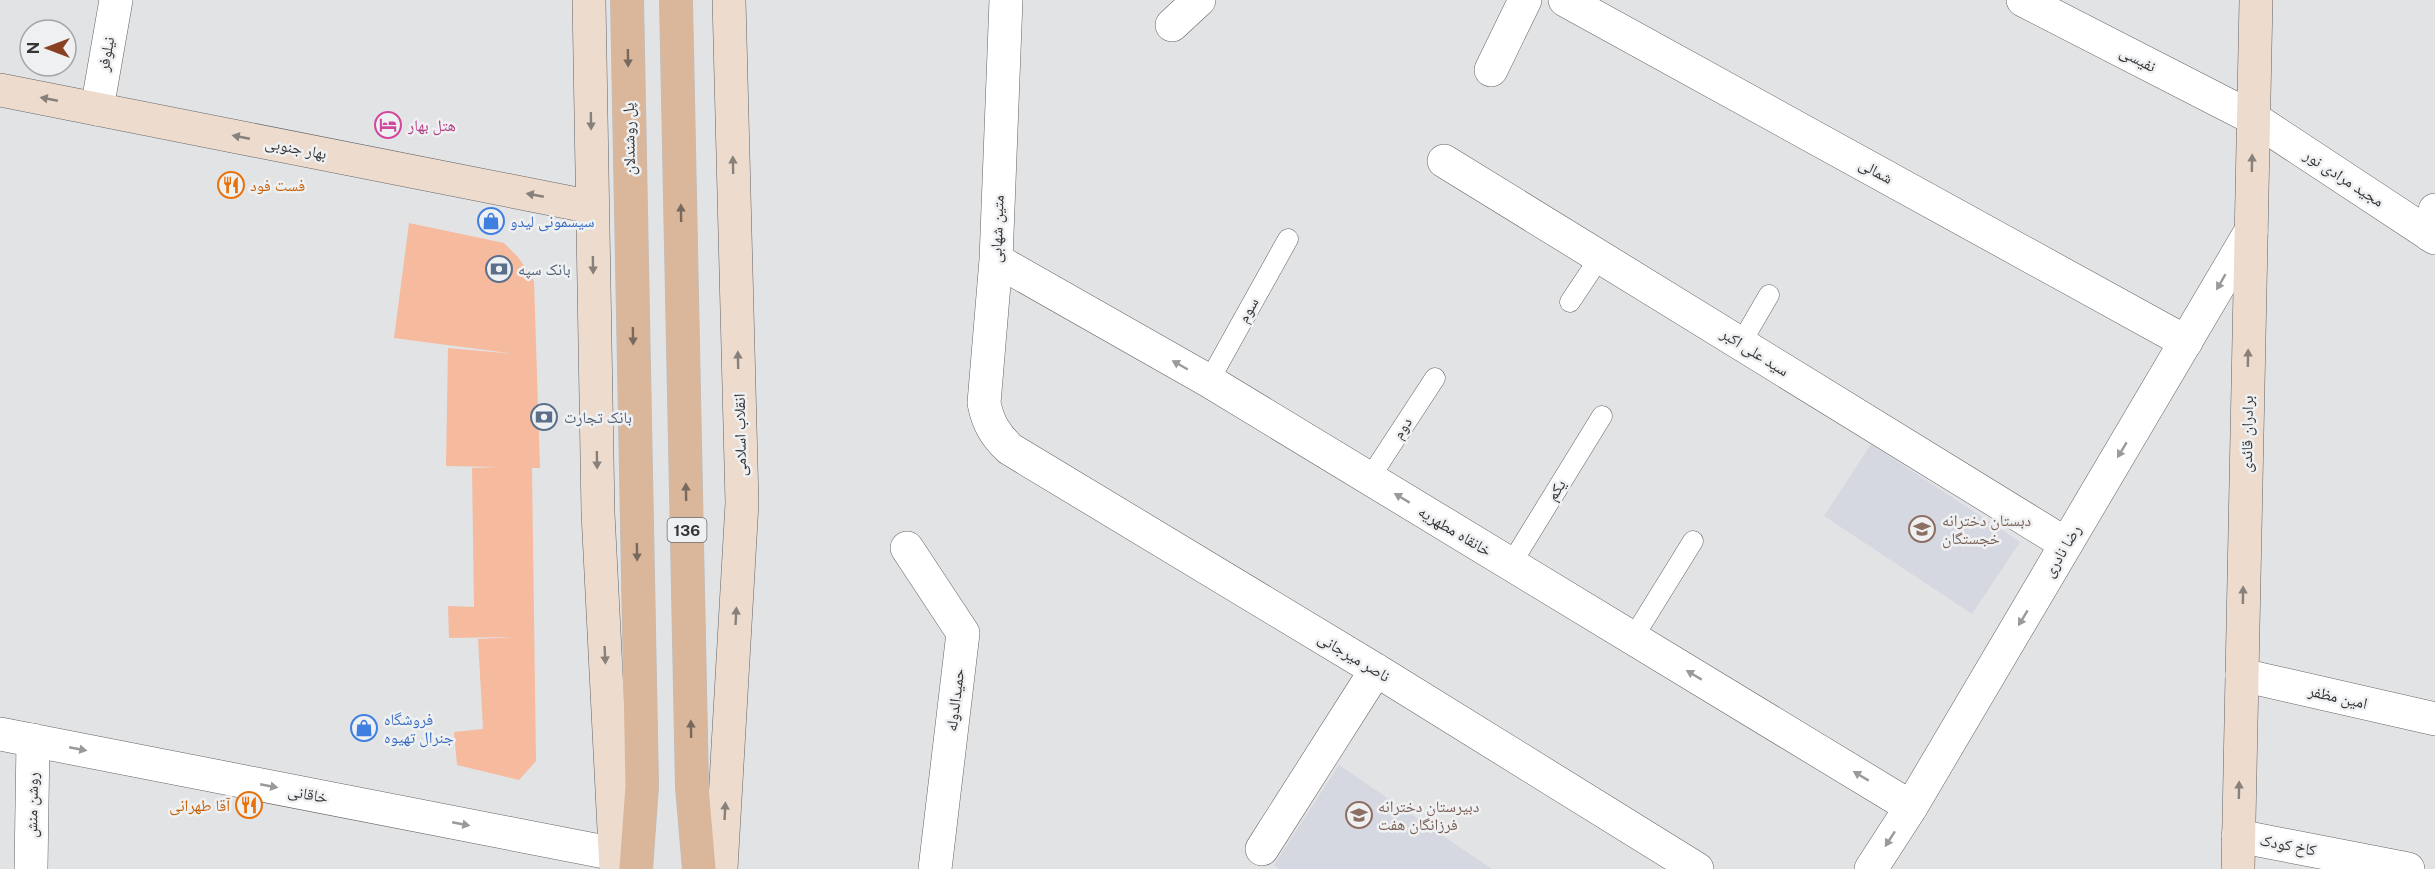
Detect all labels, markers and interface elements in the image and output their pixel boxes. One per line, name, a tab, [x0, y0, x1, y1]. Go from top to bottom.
north arrow	[18, 18, 78, 78]
street label: نیلوفر	[93, 35, 118, 74]
text: N	[24, 42, 43, 54]
street label: نفیسی	[2116, 42, 2159, 77]
one-way arrow	[623, 49, 633, 68]
one-way arrow	[40, 94, 59, 103]
street label: پل روشندلان	[619, 102, 640, 176]
hotel icon: هتل بهار	[373, 110, 403, 140]
one-way arrow	[586, 112, 596, 131]
place label: هتل بهار	[407, 116, 456, 136]
one-way arrow	[231, 132, 250, 141]
street label: بهار جنوبی	[263, 133, 328, 164]
street label: مجید مرادی نور	[2299, 145, 2387, 212]
one-way arrow	[2247, 153, 2257, 172]
street label: شمالی	[1855, 154, 1896, 189]
one-way arrow	[729, 156, 738, 175]
restaurant icon: فست فود	[216, 170, 246, 200]
place label: فست فود	[250, 176, 305, 195]
one-way arrow	[525, 190, 544, 199]
street label: متین شهابی	[986, 195, 1009, 263]
one-way arrow	[676, 204, 685, 223]
shop icon: سیسمونی لیدو	[476, 206, 506, 236]
place label: سیسمونی لیدو	[510, 212, 595, 232]
bank icon: بانک سپه	[484, 254, 514, 284]
one-way arrow	[589, 256, 598, 275]
place label: بانک سپه	[518, 260, 571, 279]
one-way arrow	[2216, 274, 2226, 291]
street label: سوم	[1233, 294, 1263, 326]
street label: سید علی اکبر	[1716, 323, 1792, 381]
one-way arrow	[628, 327, 638, 346]
one-way arrow	[2243, 348, 2253, 367]
one-way arrow	[733, 351, 743, 370]
one-way arrow	[1172, 361, 1189, 371]
street label: انقلاب اسلامی	[730, 393, 751, 477]
street label: برادران قائدی	[2237, 395, 2258, 473]
bank icon: بانک تجارت	[529, 402, 559, 432]
place label: بانک تجارت	[564, 408, 632, 427]
street label: دوم	[1388, 414, 1417, 443]
one-way arrow	[2116, 442, 2127, 458]
one-way arrow	[593, 451, 602, 470]
street label: یکم	[1542, 476, 1571, 505]
one-way arrow	[681, 482, 691, 501]
one-way arrow	[1394, 493, 1410, 504]
street label: خانقاه مطهریه	[1415, 502, 1495, 560]
place label: دبستان دخترانه خجستگان	[1942, 511, 2031, 549]
school or university icon: دبستان دخترانه خجستگان	[1907, 514, 1937, 544]
road number: 136	[668, 518, 706, 542]
street label: رضا نادری	[2039, 521, 2086, 581]
one-way arrow	[633, 543, 642, 562]
one-way arrow	[2239, 585, 2248, 604]
one-way arrow	[731, 606, 740, 625]
one-way arrow	[2018, 609, 2028, 626]
street label: ناصر میرجانی	[1314, 628, 1393, 687]
one-way arrow	[601, 645, 610, 664]
street label: حمیدالدوله	[942, 668, 968, 732]
one-way arrow	[1686, 670, 1702, 681]
street label: امین مظفر	[2305, 681, 2369, 714]
place label: فروشگاه جنرال تهیوه	[384, 710, 454, 748]
shop icon: فروشگاه جنرال تهیوه	[349, 713, 379, 743]
one-way arrow	[686, 719, 696, 738]
one-way arrow	[69, 745, 88, 754]
one-way arrow	[1853, 771, 1869, 782]
street label: روشن منش	[22, 772, 43, 838]
one-way arrow	[2235, 780, 2244, 799]
street label: خاقانی	[286, 781, 330, 808]
one-way arrow	[260, 782, 279, 792]
restaurant icon: آقا طهرانی	[234, 790, 264, 820]
place label: آقا طهرانی	[169, 796, 231, 816]
place label: دبیرستان دخترانه فرزانگان هفت	[1378, 797, 1479, 835]
school or university icon: دبیرستان دخترانه فرزانگان هفت	[1344, 800, 1374, 830]
one-way arrow	[720, 801, 729, 820]
one-way arrow	[451, 820, 470, 829]
street label: کاخ کودک	[2258, 830, 2318, 861]
one-way arrow	[1885, 831, 1896, 847]

